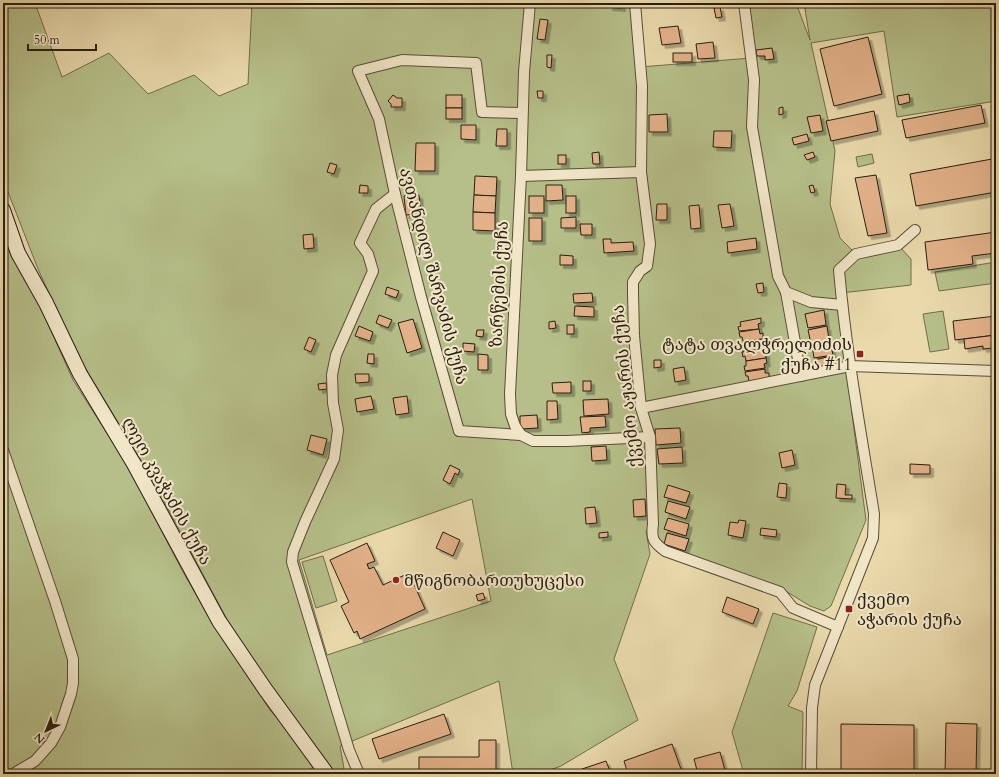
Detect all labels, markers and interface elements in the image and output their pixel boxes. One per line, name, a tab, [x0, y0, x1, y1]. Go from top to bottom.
scale bar	[28, 26, 96, 52]
text: 50 m	[34, 32, 61, 48]
street label: ავთანდილ შარვაძის ქუჩა	[394, 165, 474, 387]
street label: ზარწემის ქუჩა	[484, 220, 514, 348]
street label: ქვემო აჟარის ქუჩა	[606, 304, 646, 468]
place label: ტატა თვალჭრელიძის ქუჩა #11	[662, 333, 852, 376]
marker: ტატა თვალჭრელიძის ქუჩა #11	[855, 349, 865, 359]
street label: ლეო კვაჭაძის ქუჩა	[117, 413, 217, 569]
place label: მწიგნობართუხუცესი	[404, 569, 584, 592]
marker: მწიგნობართუხუცესი	[391, 575, 401, 585]
place label: ქვემო აჭარის ქუჩა	[857, 588, 962, 631]
marker: ქვემო აჭარის ქუჩა	[844, 604, 854, 614]
north arrow	[26, 711, 66, 751]
text: N	[31, 729, 48, 747]

